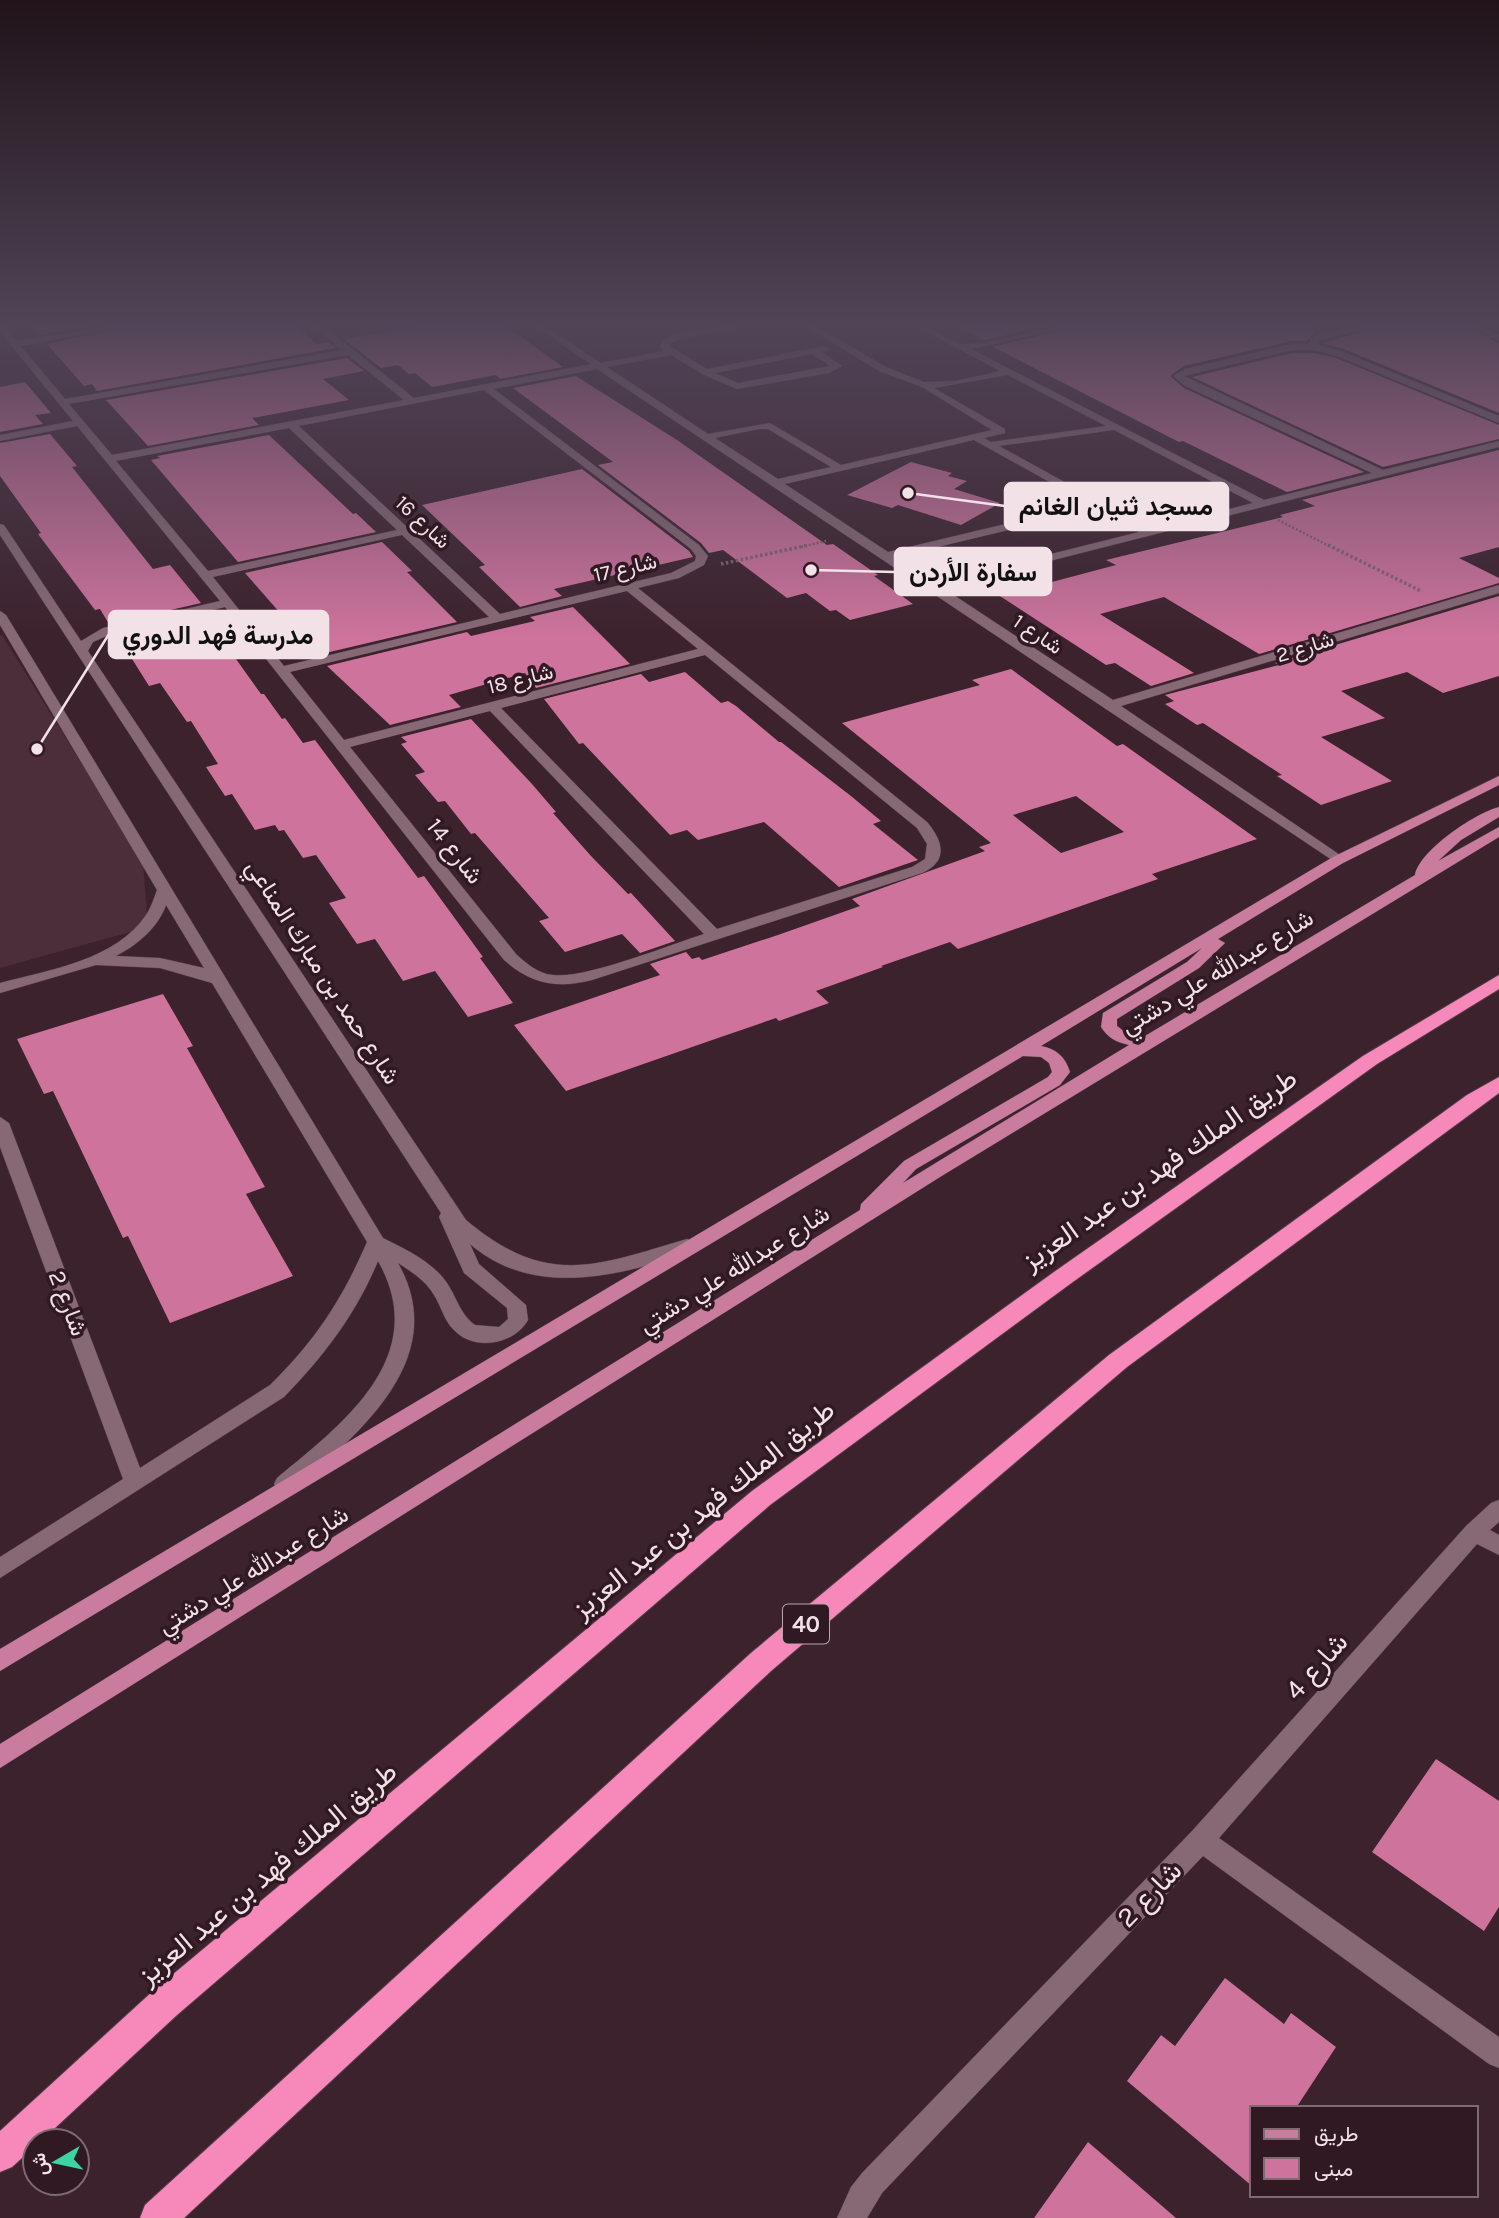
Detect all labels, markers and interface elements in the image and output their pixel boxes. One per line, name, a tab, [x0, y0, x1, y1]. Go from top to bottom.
callout: مسجد ثنيان الغانم	[1005, 483, 1228, 530]
street label: شارع 16	[389, 491, 455, 555]
text: مسجد ثنيان الغانم	[1019, 491, 1213, 523]
callout: سفارة الأردن	[895, 548, 1051, 595]
street label: شارع 17	[591, 549, 659, 589]
text: سفارة الأردن	[909, 557, 1037, 588]
street label: شارع 1	[1008, 609, 1067, 661]
callout: مدرسة فهد الدوري	[109, 611, 328, 658]
text: مدرسة فهد الدوري	[122, 620, 314, 657]
street label: شارع 2	[1273, 627, 1337, 669]
street label: شارع 18	[485, 659, 556, 701]
street label: شارع 14	[419, 813, 489, 891]
street label: شارع حمد بن مبارك المناعي	[236, 855, 406, 1092]
street label: شارع عبدالله علي دشتي	[1116, 903, 1321, 1045]
street label: طريق الملك فهد بن عبد العزيز	[1014, 1061, 1304, 1278]
street label: شارع عبدالله علي دشتي	[634, 1199, 837, 1343]
street label: شارع 2	[41, 1266, 93, 1340]
street label: طريق الملك فهد بن عبد العزيز	[564, 1393, 842, 1627]
street label: شارع عبدالله علي دشتي	[153, 1500, 356, 1644]
road number: 40	[783, 1604, 829, 1644]
street label: شارع 4	[1277, 1626, 1356, 1708]
street label: طريق الملك فهد بن عبد العزيز	[130, 1755, 404, 1993]
street label: شارع 2	[1110, 1854, 1190, 1935]
legend	[1250, 2106, 1478, 2197]
text: طريق	[1314, 2122, 1359, 2147]
north arrow	[21, 2127, 91, 2197]
text: ش	[28, 2151, 53, 2178]
text: مبنى	[1314, 2157, 1353, 2181]

